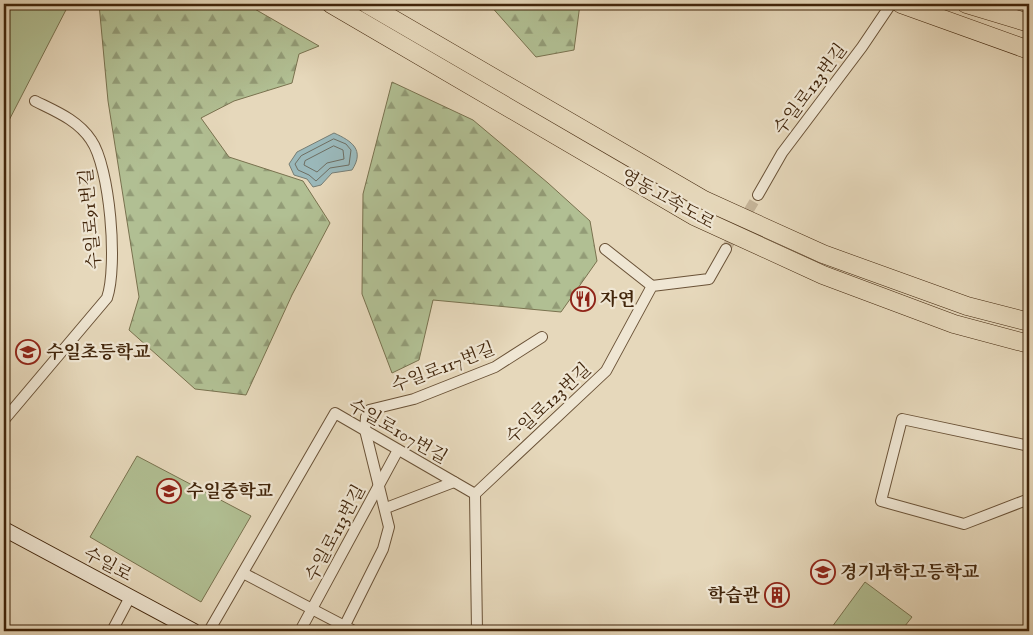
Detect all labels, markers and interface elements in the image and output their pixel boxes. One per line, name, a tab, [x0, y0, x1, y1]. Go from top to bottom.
street label: 수일로123번길	[769, 40, 853, 140]
street label: 영동고속도로	[616, 165, 718, 236]
street label: 수일로91번길	[76, 167, 107, 270]
restaurant icon: 자연	[570, 286, 596, 312]
place label: 자연	[600, 289, 635, 312]
street label: 수일로117번길	[389, 338, 498, 399]
school or university icon: 수일초등학교	[15, 339, 41, 365]
place label: 수일초등학교	[46, 342, 151, 365]
street label: 수일로123번길	[501, 359, 597, 450]
street label: 수일로107번길	[344, 395, 451, 470]
school or university icon: 수일중학교	[156, 478, 182, 504]
place label: 수일중학교	[186, 481, 274, 504]
street label: 수일로113번길	[301, 481, 372, 586]
street label: 수일로	[79, 543, 136, 588]
school or university icon: 경기과학고등학교	[810, 559, 836, 585]
place label: 경기과학고등학교	[840, 562, 980, 585]
building icon: 학습관	[764, 582, 790, 608]
place label: 학습관	[708, 585, 761, 608]

